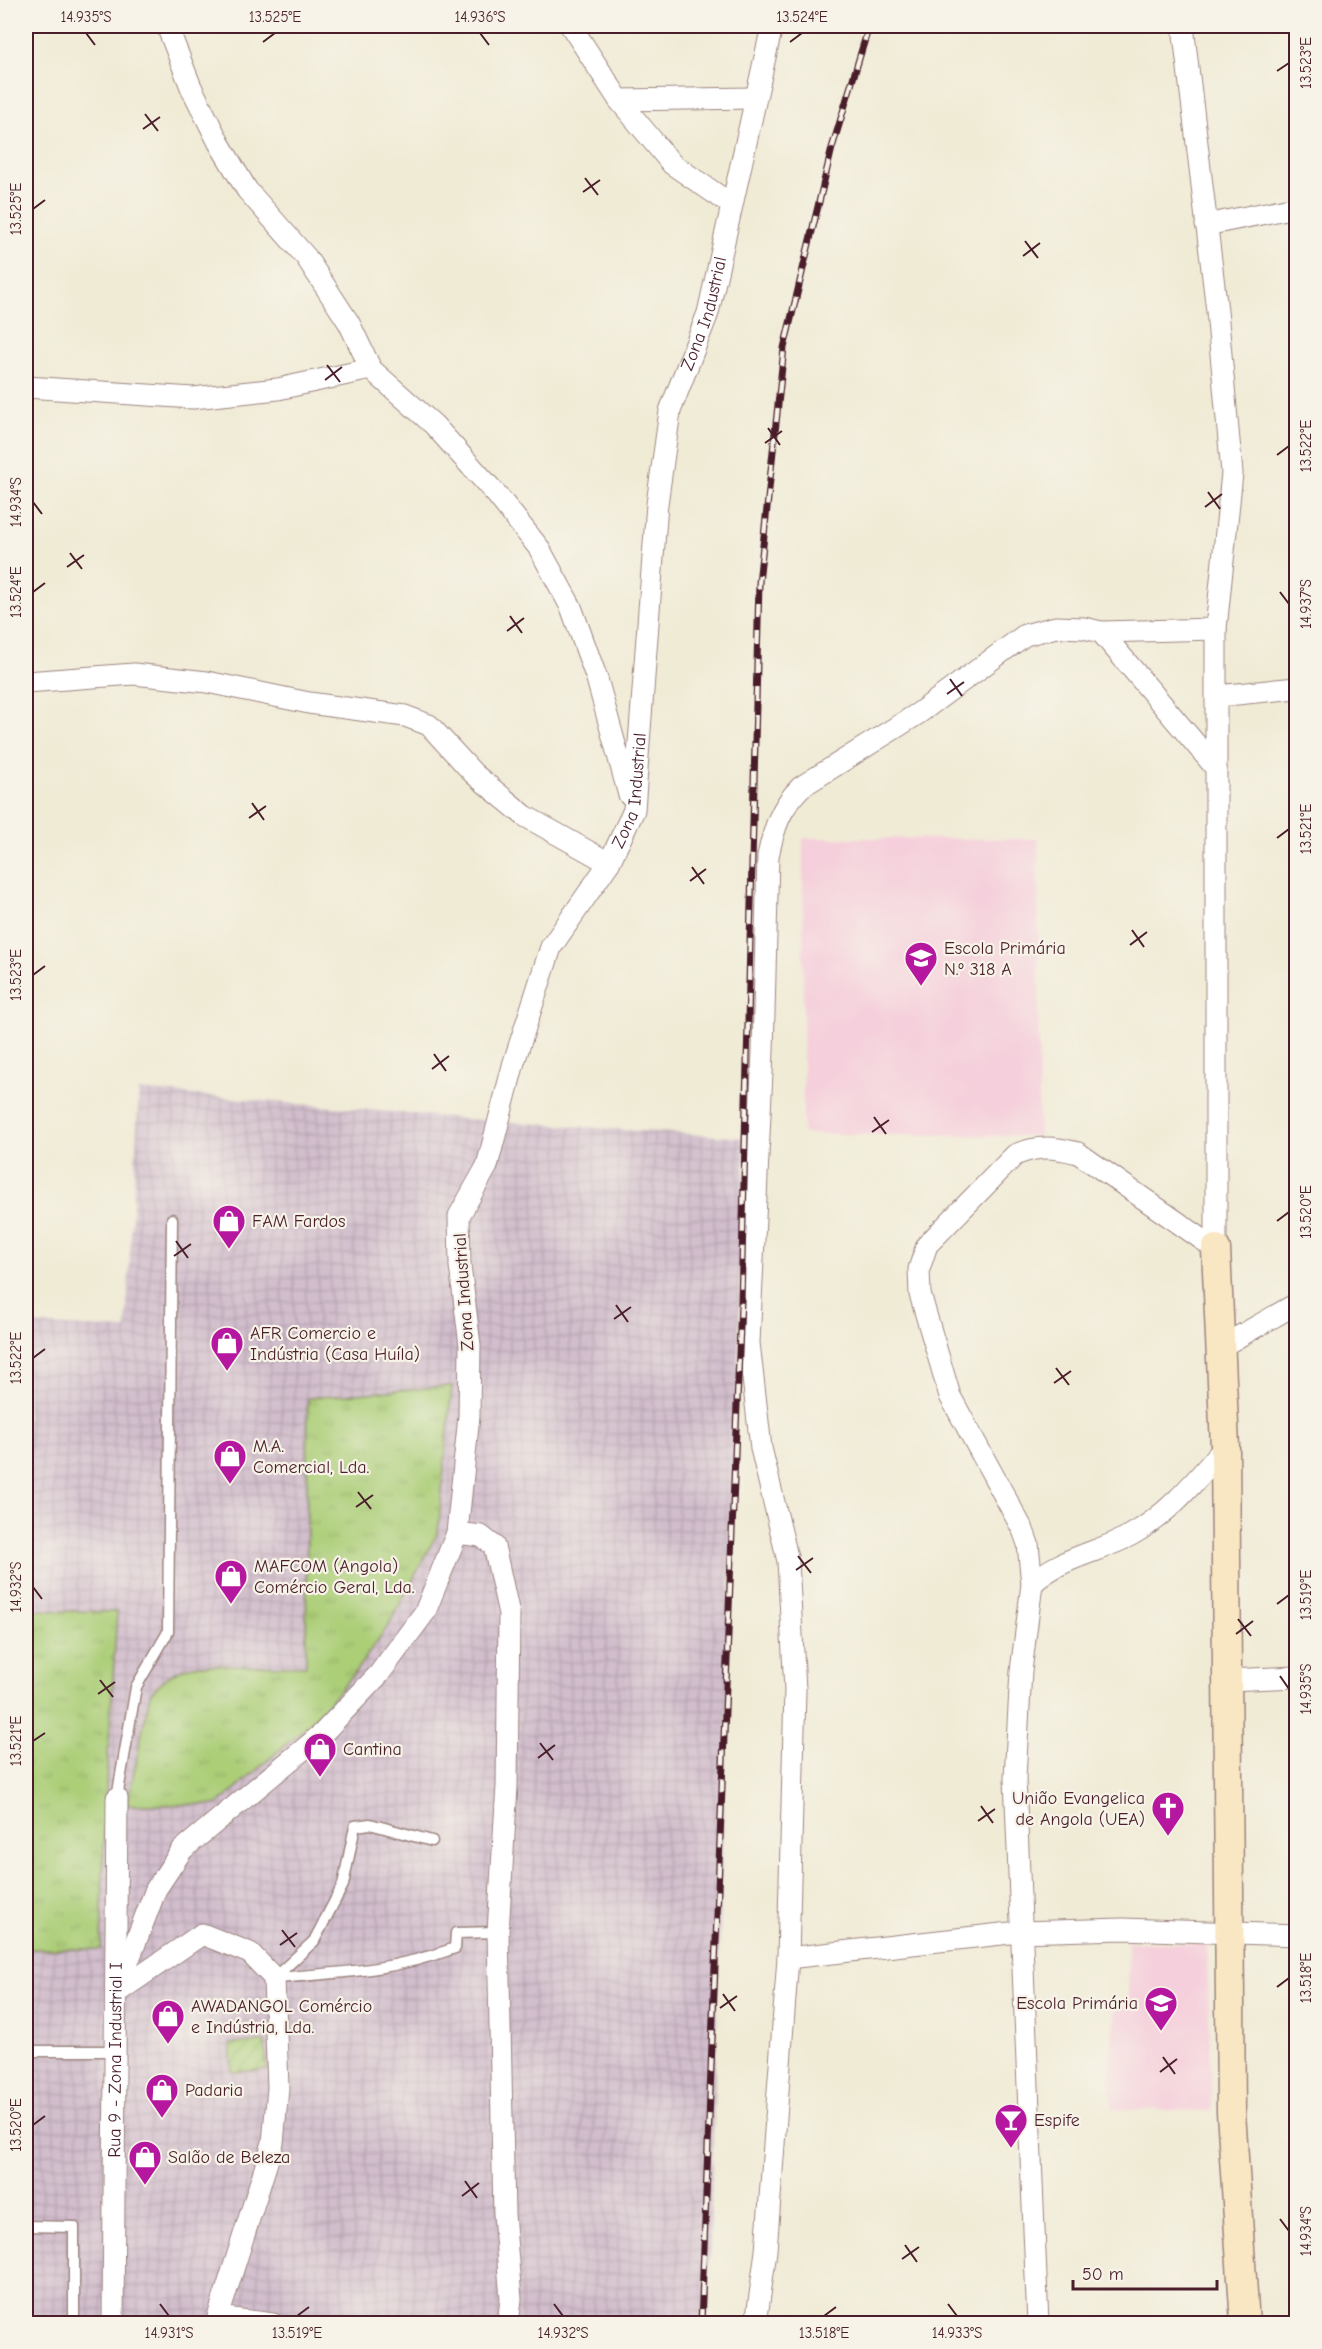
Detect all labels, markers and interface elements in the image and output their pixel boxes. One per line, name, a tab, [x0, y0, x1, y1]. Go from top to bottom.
text: 14.935°S	[60, 8, 112, 26]
text: 13.525°E	[249, 8, 301, 26]
text: 14.936°S	[454, 8, 506, 26]
text: 13.524°E	[776, 8, 828, 26]
text: 13.523°E	[1297, 37, 1315, 89]
text: 13.525°E	[7, 183, 25, 235]
street label: Zona Industrial	[676, 255, 731, 373]
text: 13.522°E	[1297, 420, 1315, 472]
text: 14.934°S	[7, 477, 25, 527]
text: 13.524°E	[7, 566, 25, 618]
text: 14.937°S	[1297, 579, 1315, 629]
street label: Zona Industrial	[607, 732, 650, 851]
text: 13.521°E	[1297, 804, 1315, 854]
place label: Escola Primária N.º 318 A	[944, 938, 1066, 980]
school or university icon: Escola Primária N.º 318 A	[903, 940, 939, 987]
text: 13.523°E	[7, 949, 25, 1001]
text: 13.520°E	[1297, 1185, 1315, 1239]
shop icon: FAM Fardos	[211, 1203, 247, 1250]
place label: FAM Fardos	[252, 1211, 345, 1232]
street label: Zona Industrial	[449, 1232, 479, 1352]
place label: AFR Comercio e Indústria (Casa Huíla)	[250, 1323, 420, 1365]
shop icon: AFR Comercio e Indústria (Casa Huíla)	[209, 1325, 245, 1372]
text: 13.522°E	[7, 1332, 25, 1384]
place label: M.A. Comercial, Lda.	[253, 1436, 370, 1478]
shop icon: M.A. Comercial, Lda.	[212, 1438, 248, 1485]
place label: MAFCOM (Angola) Comércio Geral, Lda.	[254, 1556, 415, 1598]
shop icon: MAFCOM (Angola) Comércio Geral, Lda.	[213, 1558, 249, 1605]
text: 14.932°S	[7, 1562, 25, 1612]
text: 13.519°E	[1297, 1570, 1315, 1620]
text: 14.935°S	[1297, 1663, 1315, 1715]
text: 13.521°E	[7, 1716, 25, 1766]
shop icon: Cantina	[302, 1731, 338, 1778]
place label: Cantina	[343, 1739, 402, 1760]
place label: União Evangelica de Angola (UEA)	[1012, 1788, 1145, 1830]
church icon: União Evangelica de Angola (UEA)	[1150, 1790, 1186, 1837]
text: 13.518°E	[1297, 1953, 1315, 2003]
street label: Rua 9 - Zona Industrial I	[104, 1962, 126, 2158]
school or university icon: Escola Primária	[1143, 1985, 1179, 2032]
place label: Escola Primária	[1016, 1993, 1138, 2014]
place label: AWADANGOL Comércio e Indústria, Lda.	[191, 1996, 372, 2038]
shop icon: AWADANGOL Comércio e Indústria, Lda.	[150, 1998, 186, 2045]
shop icon: Padaria	[144, 2072, 180, 2119]
place label: Padaria	[185, 2080, 243, 2101]
text: 13.520°E	[7, 2098, 25, 2152]
bar icon: Espife	[993, 2102, 1029, 2149]
place label: Espife	[1034, 2110, 1080, 2131]
shop icon: Salão de Beleza	[127, 2139, 163, 2186]
place label: Salão de Beleza	[168, 2147, 290, 2168]
text: 14.934°S	[1297, 2206, 1315, 2256]
scale bar	[1073, 2253, 1217, 2291]
text: 50 m	[1082, 2264, 1124, 2285]
text: 14.931°S	[145, 2324, 193, 2342]
text: 13.519°E	[272, 2324, 322, 2342]
text: 14.932°S	[538, 2324, 588, 2342]
text: 13.518°E	[799, 2324, 849, 2342]
text: 14.933°S	[932, 2324, 982, 2342]

